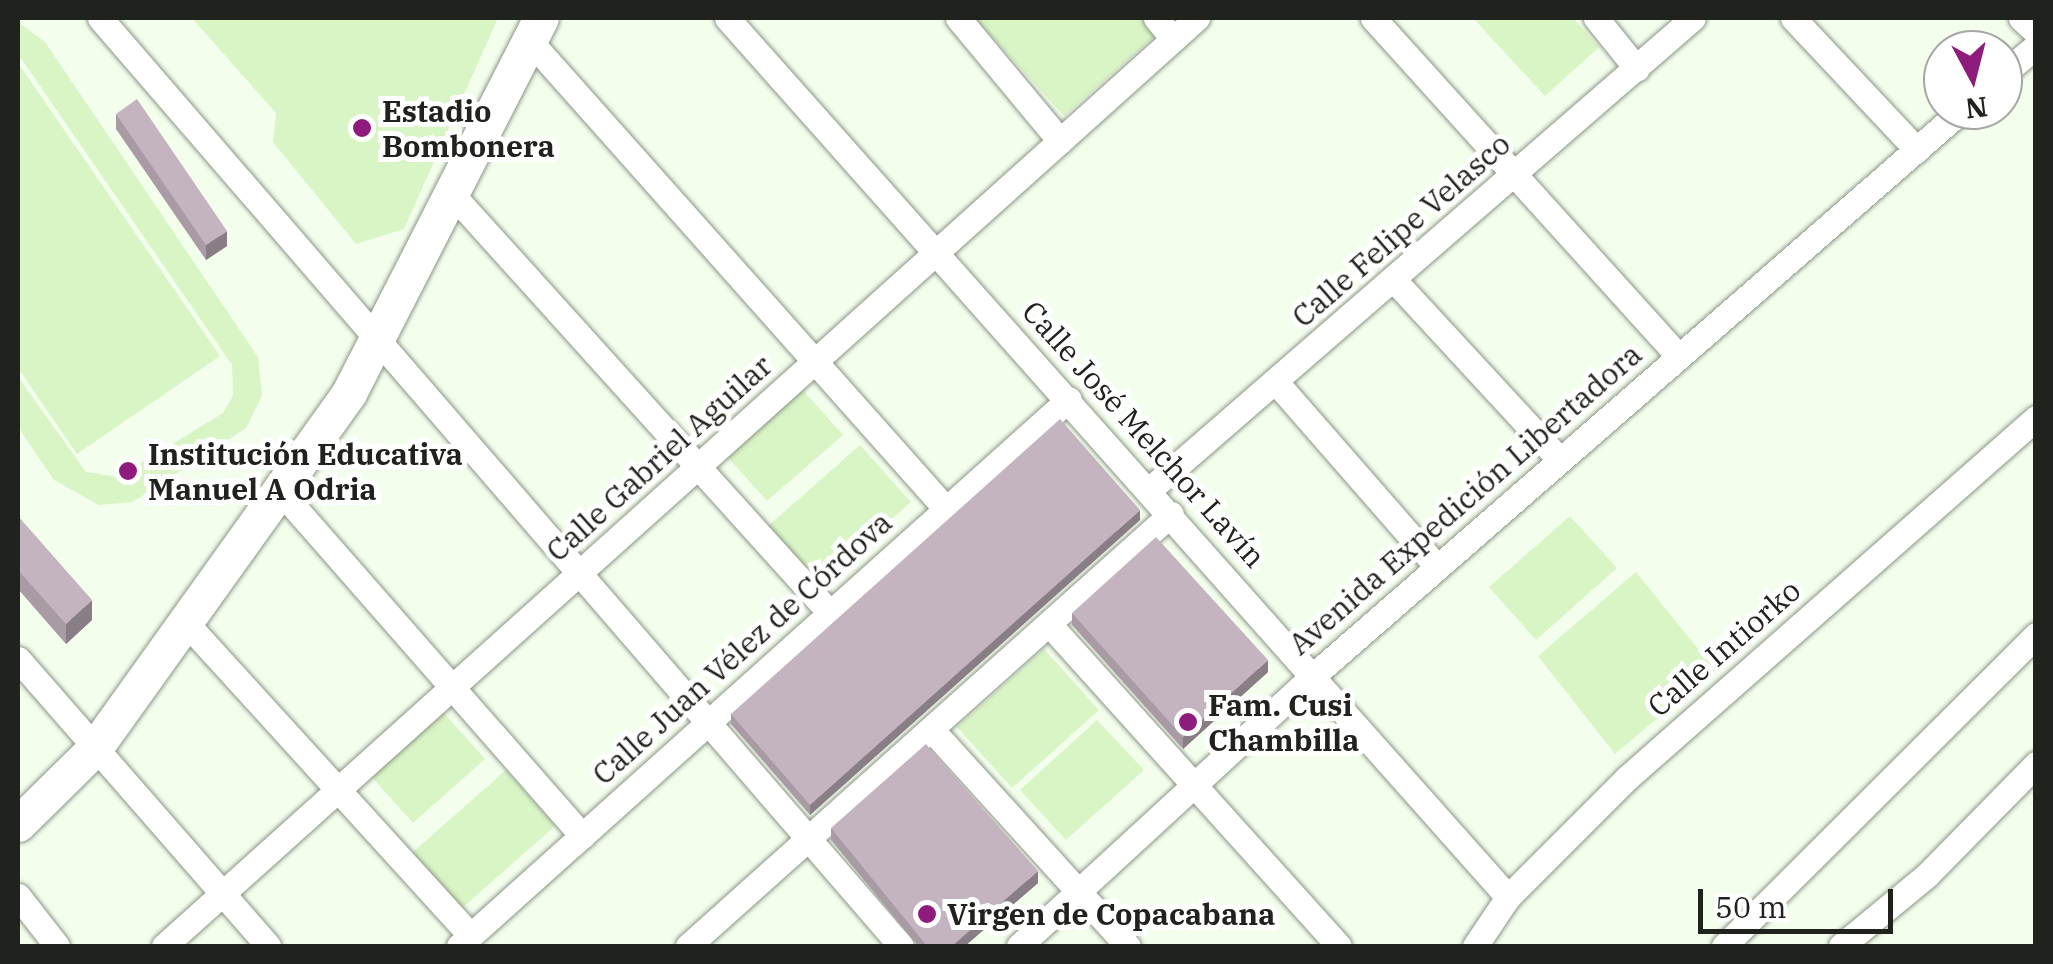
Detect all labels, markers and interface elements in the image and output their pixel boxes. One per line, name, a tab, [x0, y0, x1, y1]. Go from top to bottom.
north arrow	[1923, 30, 2023, 130]
text: N	[1963, 89, 1990, 128]
place label: Estadio Bombonera	[382, 93, 555, 164]
marker: Estadio Bombonera	[351, 117, 373, 139]
street label: Calle Felipe Velasco	[1285, 126, 1517, 334]
street label: Calle José Melchor Lavín	[1015, 294, 1273, 574]
street label: Avenida Expedición Libertadora	[1281, 336, 1649, 662]
street label: Calle Gabriel Aguilar	[539, 347, 779, 569]
place label: Institución Educativa Manuel A Odria	[148, 436, 463, 506]
marker: Institución Educativa Manuel A Odria	[117, 460, 139, 482]
street label: Calle Juan Vélez de Córdova	[585, 504, 899, 792]
street label: Calle Intiorko	[1640, 572, 1808, 724]
place label: Fam. Cusi Chambilla	[1208, 687, 1359, 758]
marker: Fam. Cusi Chambilla	[1177, 711, 1199, 733]
scale bar	[1703, 869, 1898, 931]
text: 50 m	[1715, 887, 1787, 926]
place label: Virgen de Copacabana	[947, 896, 1275, 932]
marker: Virgen de Copacabana	[916, 903, 938, 925]

